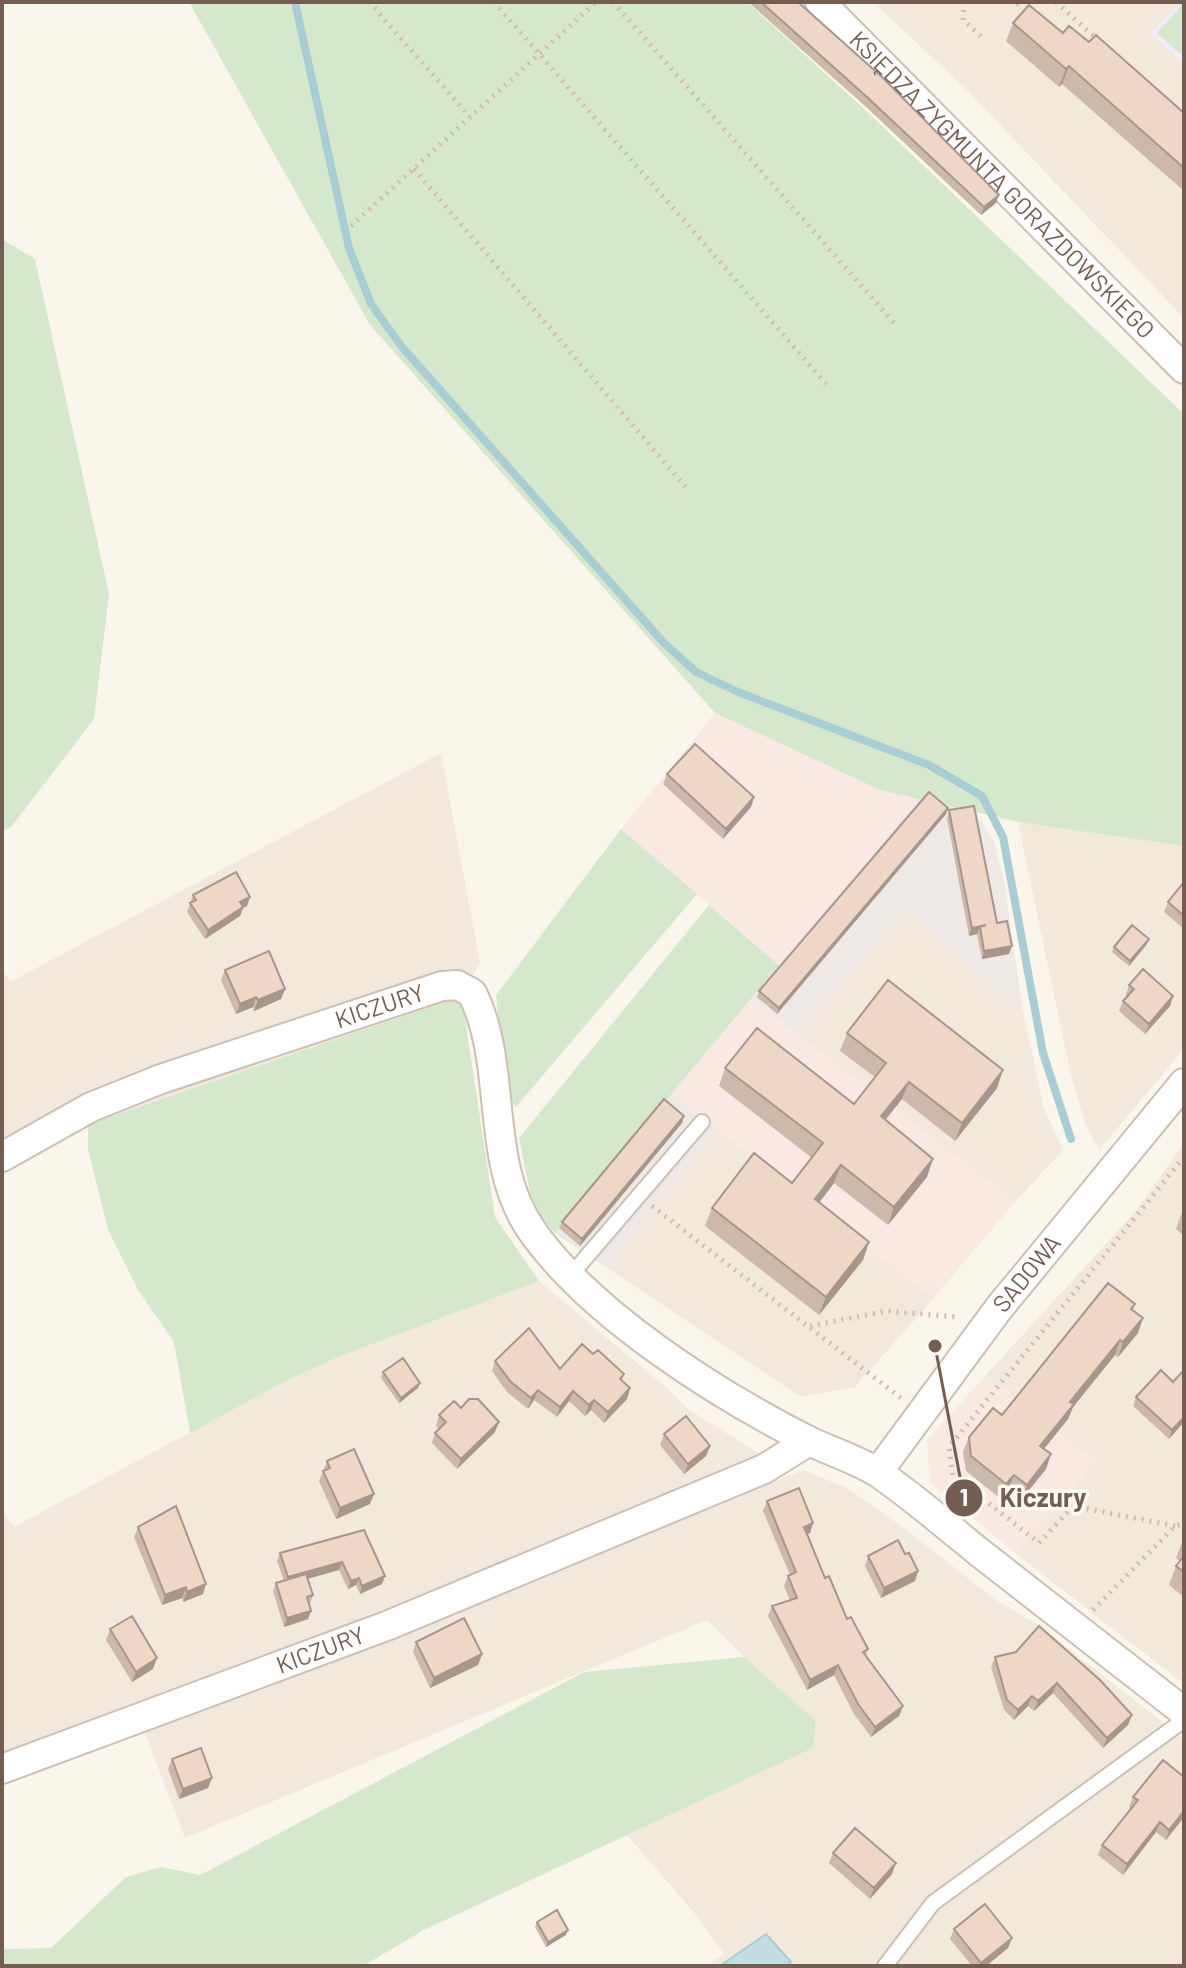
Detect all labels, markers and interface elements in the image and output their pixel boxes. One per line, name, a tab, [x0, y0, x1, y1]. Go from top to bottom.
street label: KSIĘDZA ZYGMUNTA GORAZDOWSKIEGO	[844, 24, 1161, 344]
street label: KICZURY	[331, 977, 428, 1033]
street label: SADOWA	[986, 1228, 1066, 1317]
callout: Kiczury	[944, 1473, 1102, 1523]
text: Kiczury	[1000, 1481, 1086, 1512]
text: 1	[960, 1482, 968, 1511]
street label: KICZURY	[272, 1619, 368, 1679]

